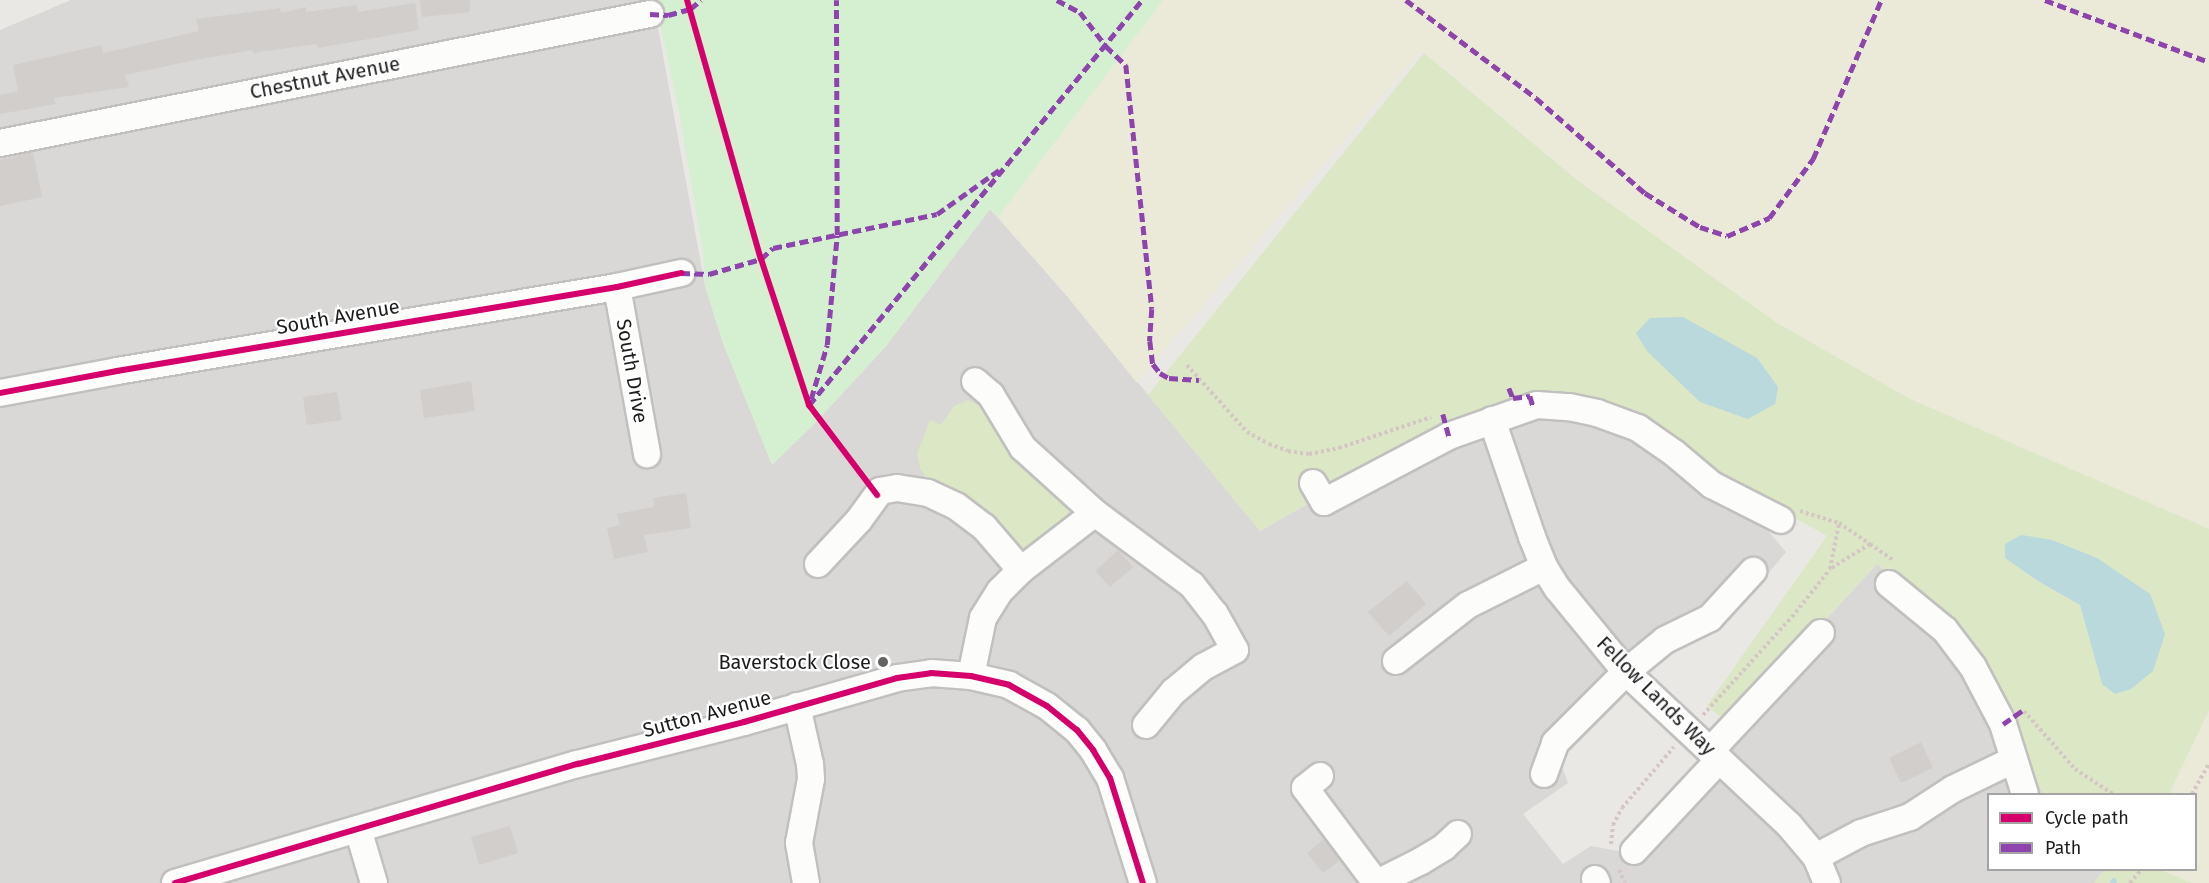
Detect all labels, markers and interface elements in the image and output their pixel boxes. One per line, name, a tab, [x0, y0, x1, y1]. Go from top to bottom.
street label: Chestnut Avenue	[248, 52, 402, 104]
street label: South Avenue	[274, 294, 402, 340]
street label: South Drive	[611, 317, 653, 425]
street label: Fellow Lands Way	[1592, 632, 1720, 760]
place label: Baverstock Close	[718, 650, 871, 674]
marker: Baverstock Close	[876, 655, 890, 669]
street label: Sutton Avenue	[640, 685, 774, 743]
legend	[1987, 793, 2197, 871]
text: Cycle path	[2045, 807, 2129, 829]
text: Path	[2045, 837, 2081, 859]

